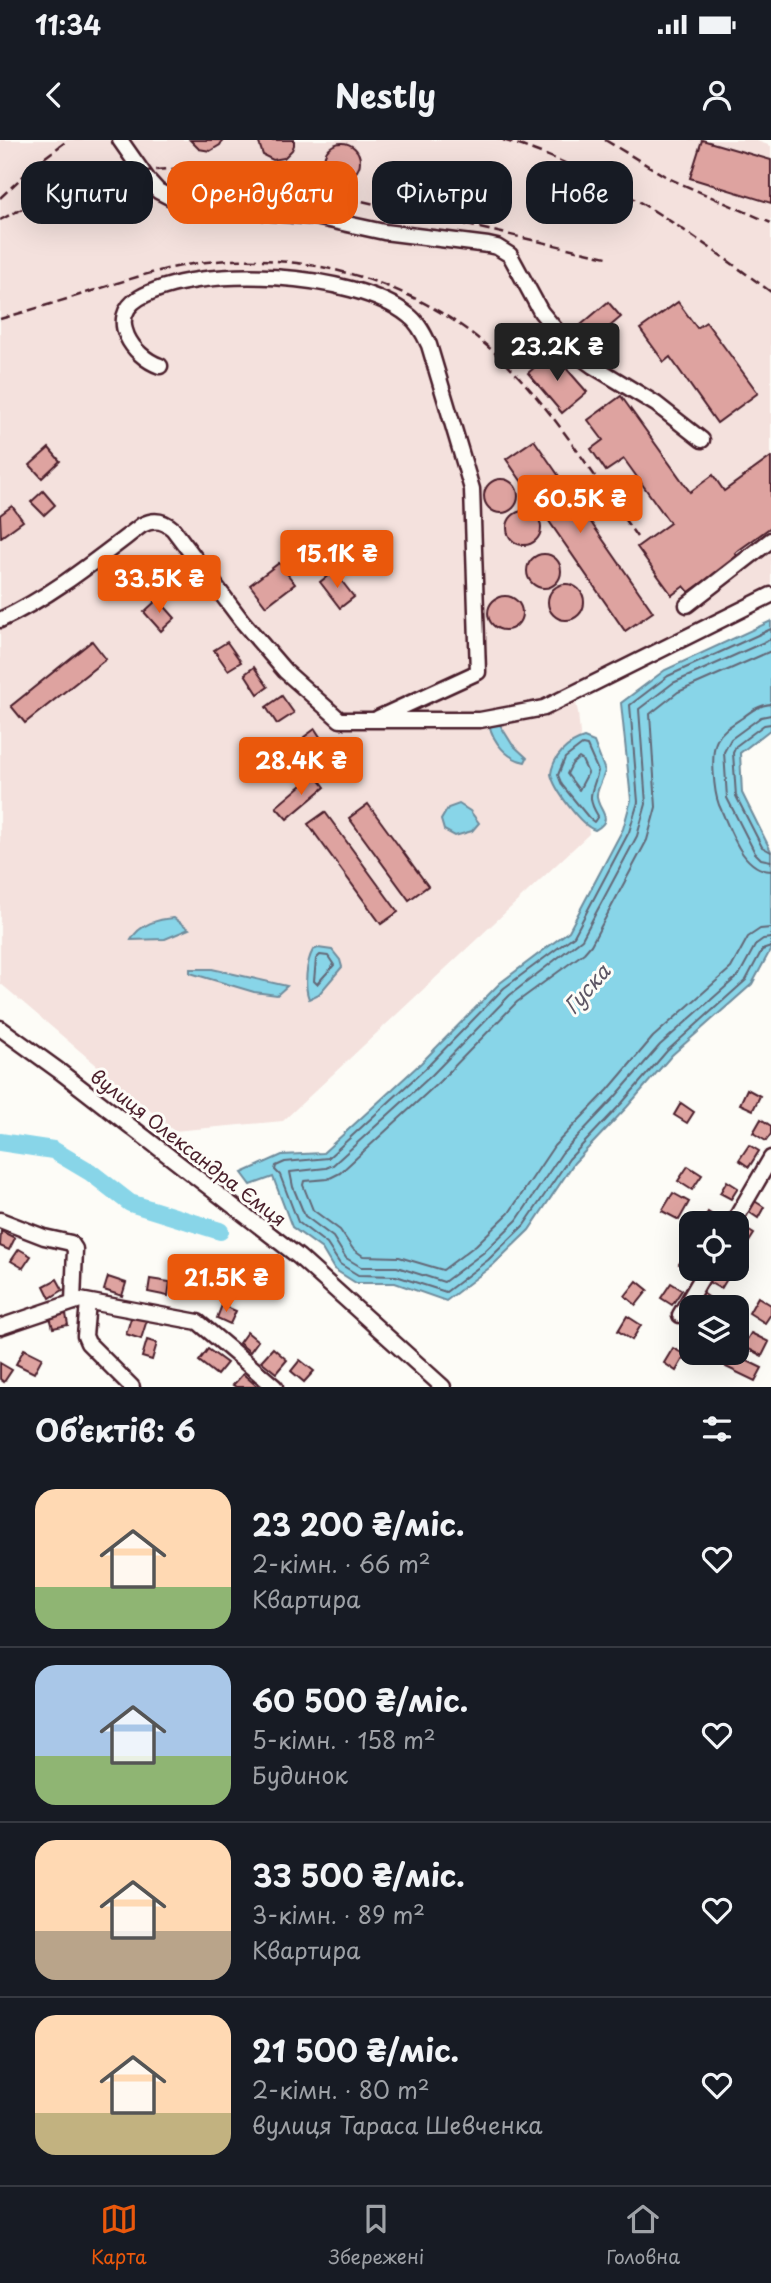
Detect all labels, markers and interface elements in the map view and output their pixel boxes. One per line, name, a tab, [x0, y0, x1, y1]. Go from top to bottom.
text: 11:34	[35, 5, 101, 44]
text: Nestly	[335, 71, 436, 119]
icon: back	[35, 76, 73, 114]
icon: person	[698, 76, 736, 114]
chip: Купити	[21, 161, 153, 224]
chip: Орендувати	[167, 161, 358, 224]
chip: Фільтри	[372, 161, 512, 224]
chip: Нове	[526, 161, 633, 224]
pin: 23.2K ₴	[492, 324, 622, 383]
text: 23.2K ₴	[510, 328, 604, 363]
pin: 60.5K ₴	[515, 476, 645, 535]
text: 60.5K ₴	[534, 480, 626, 515]
pin: 15.1K ₴	[272, 531, 402, 590]
text: 15.1K ₴	[296, 535, 378, 570]
pin: 33.5K ₴	[94, 556, 224, 615]
text: 33.5K ₴	[114, 560, 204, 595]
pin: 28.4K ₴	[236, 738, 366, 797]
text: 28.4K ₴	[255, 742, 347, 777]
water label: Гуска	[555, 955, 617, 1020]
street label: вулиця Олександра Ємця	[85, 1062, 293, 1232]
map controls	[679, 1211, 749, 1365]
button: locate	[679, 1211, 749, 1281]
pin: 21.5K ₴	[161, 1254, 291, 1314]
text: 21.5K ₴	[183, 1259, 269, 1294]
button: layers	[679, 1295, 749, 1365]
text: Об’єктів: 6	[35, 1407, 196, 1452]
icon: filters	[698, 1410, 736, 1448]
text: 23 200 ₴/міс.	[252, 1501, 464, 1546]
icon: home	[91, 1517, 175, 1601]
icon: heart	[698, 1540, 736, 1578]
text: 2-кімн. · 66 m²	[252, 1546, 431, 1581]
text: Квартира	[252, 1581, 360, 1616]
text: 60 500 ₴/міс.	[252, 1677, 468, 1722]
icon: home	[91, 1693, 175, 1777]
icon: heart	[698, 1716, 736, 1754]
text: 5-кімн. · 158 m²	[252, 1722, 436, 1757]
text: Будинок	[252, 1757, 348, 1792]
text: 33 500 ₴/міс.	[252, 1852, 465, 1897]
icon: home	[91, 1868, 175, 1952]
icon: heart	[698, 1891, 736, 1929]
text: 3-кімн. · 89 m²	[252, 1897, 425, 1932]
text: Квартира	[252, 1932, 360, 1967]
text: 21 500 ₴/міс.	[252, 2027, 459, 2072]
icon: home	[91, 2043, 175, 2127]
icon: heart	[698, 2066, 736, 2104]
text: 2-кімн. · 80 m²	[252, 2072, 430, 2107]
text: вулиця Тараса Шевченка	[252, 2107, 542, 2142]
tab: Карта	[91, 2200, 147, 2270]
tab: Збережені	[329, 2200, 424, 2270]
tab: Головна	[606, 2200, 680, 2270]

